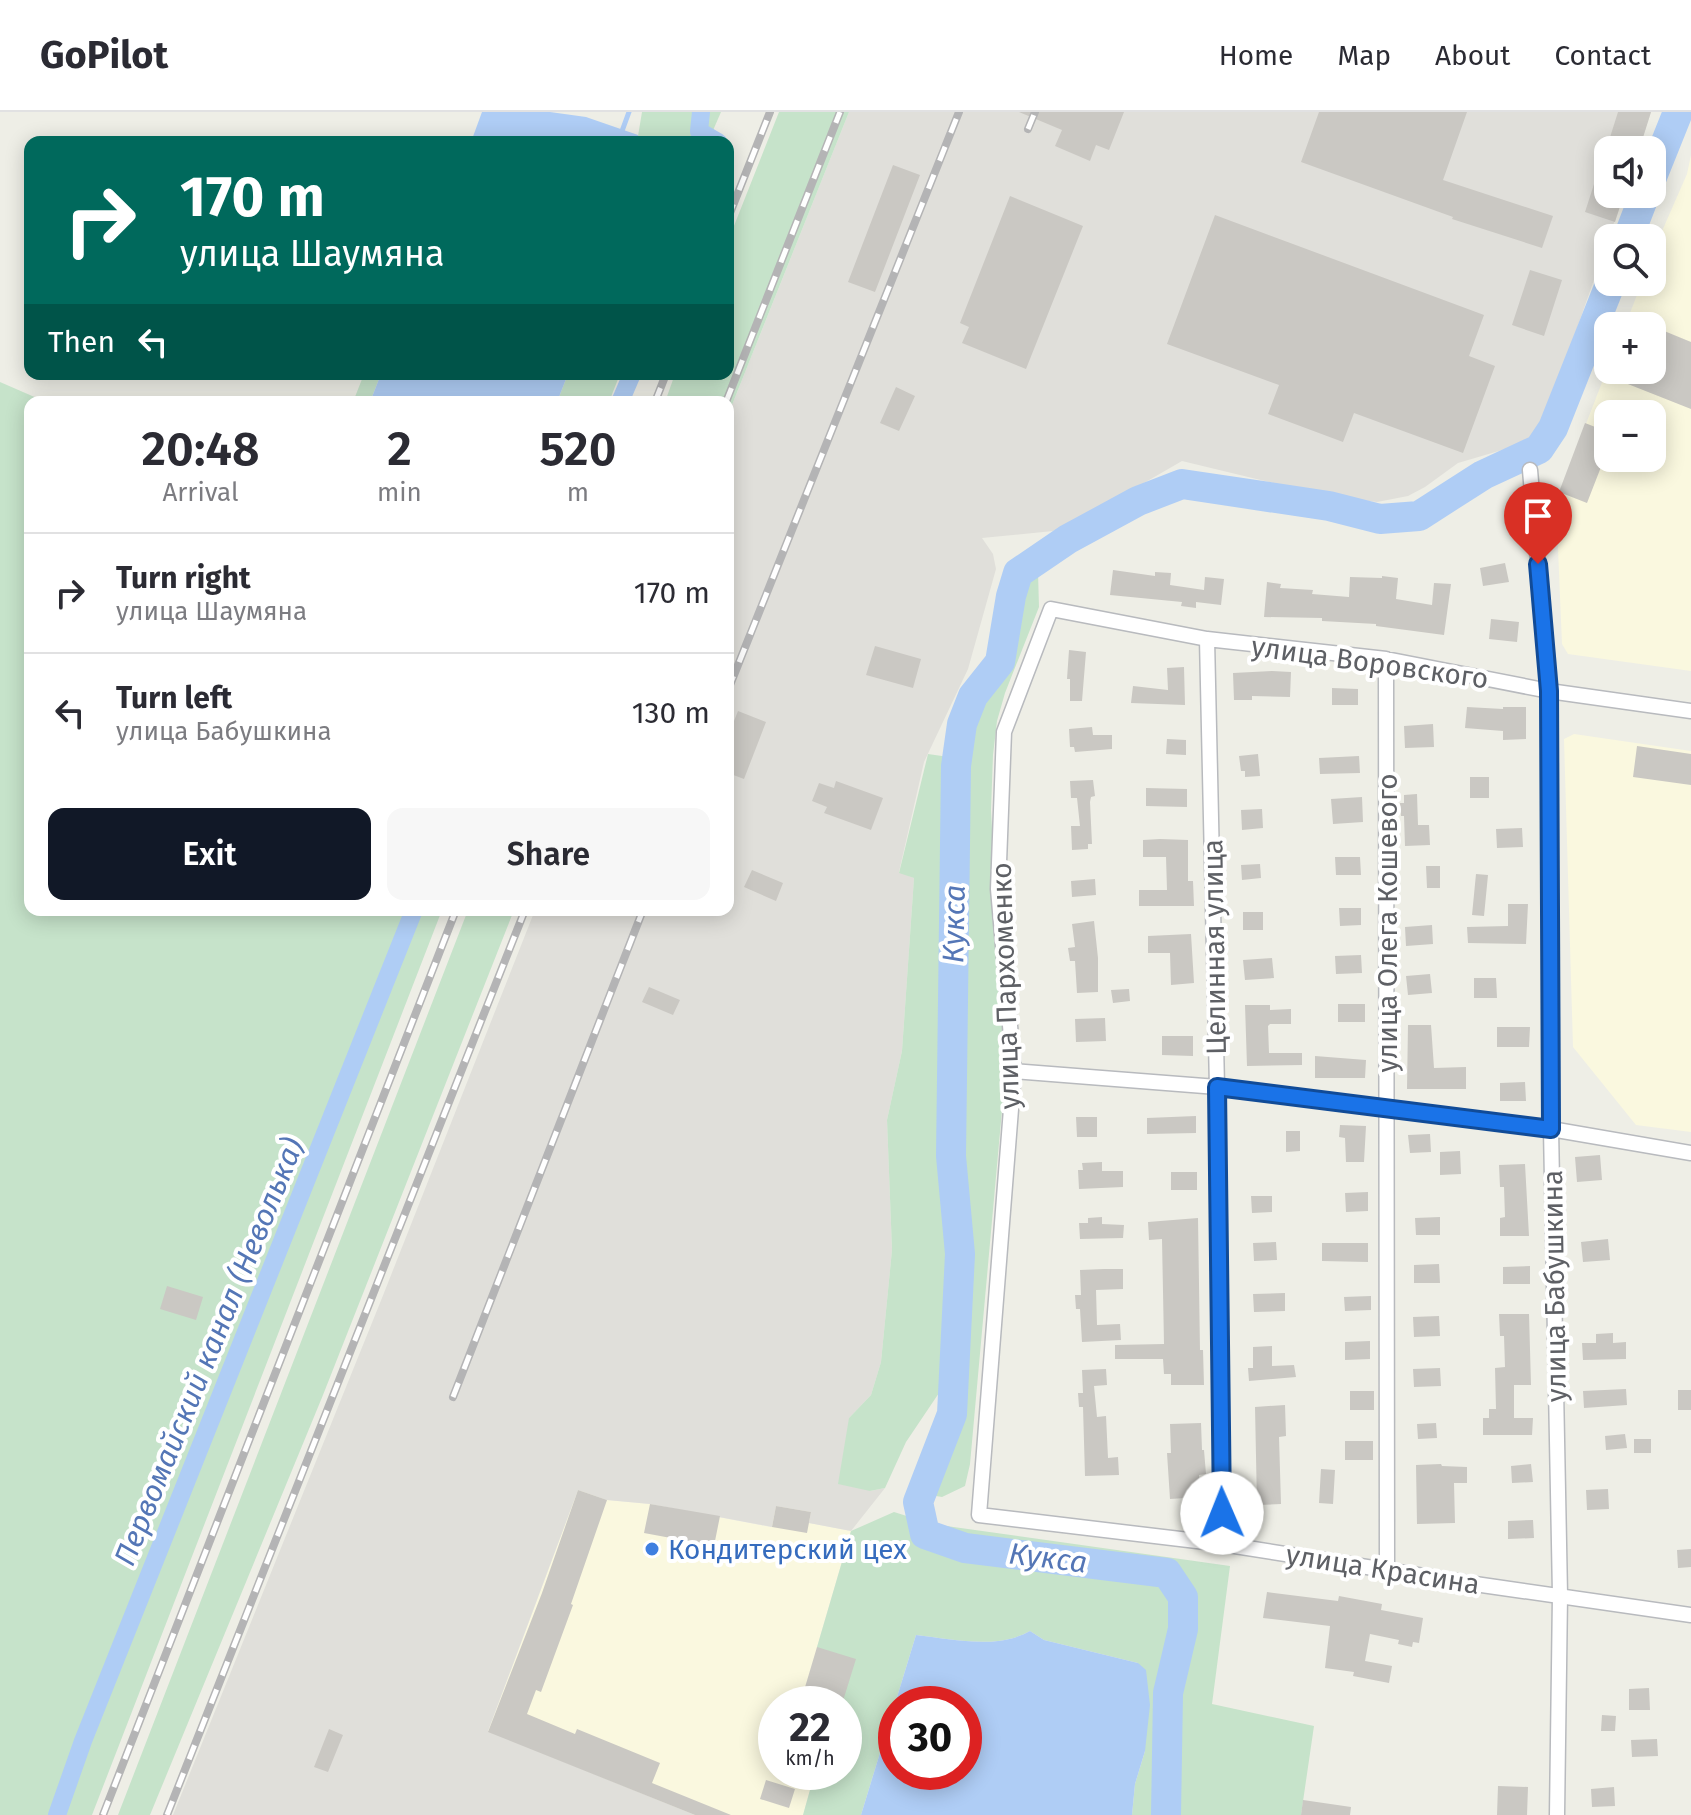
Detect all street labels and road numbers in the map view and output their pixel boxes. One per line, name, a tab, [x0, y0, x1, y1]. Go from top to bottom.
street label: улица Воровского	[1249, 630, 1491, 695]
street label: улица Олега Кошевого	[1371, 773, 1404, 1073]
street label: Целинная улица	[1196, 839, 1233, 1055]
street label: улица Пархоменко	[985, 862, 1026, 1110]
street label: улица Бабушкина	[1536, 1170, 1573, 1402]
street label: улица Красина	[1284, 1538, 1482, 1601]

